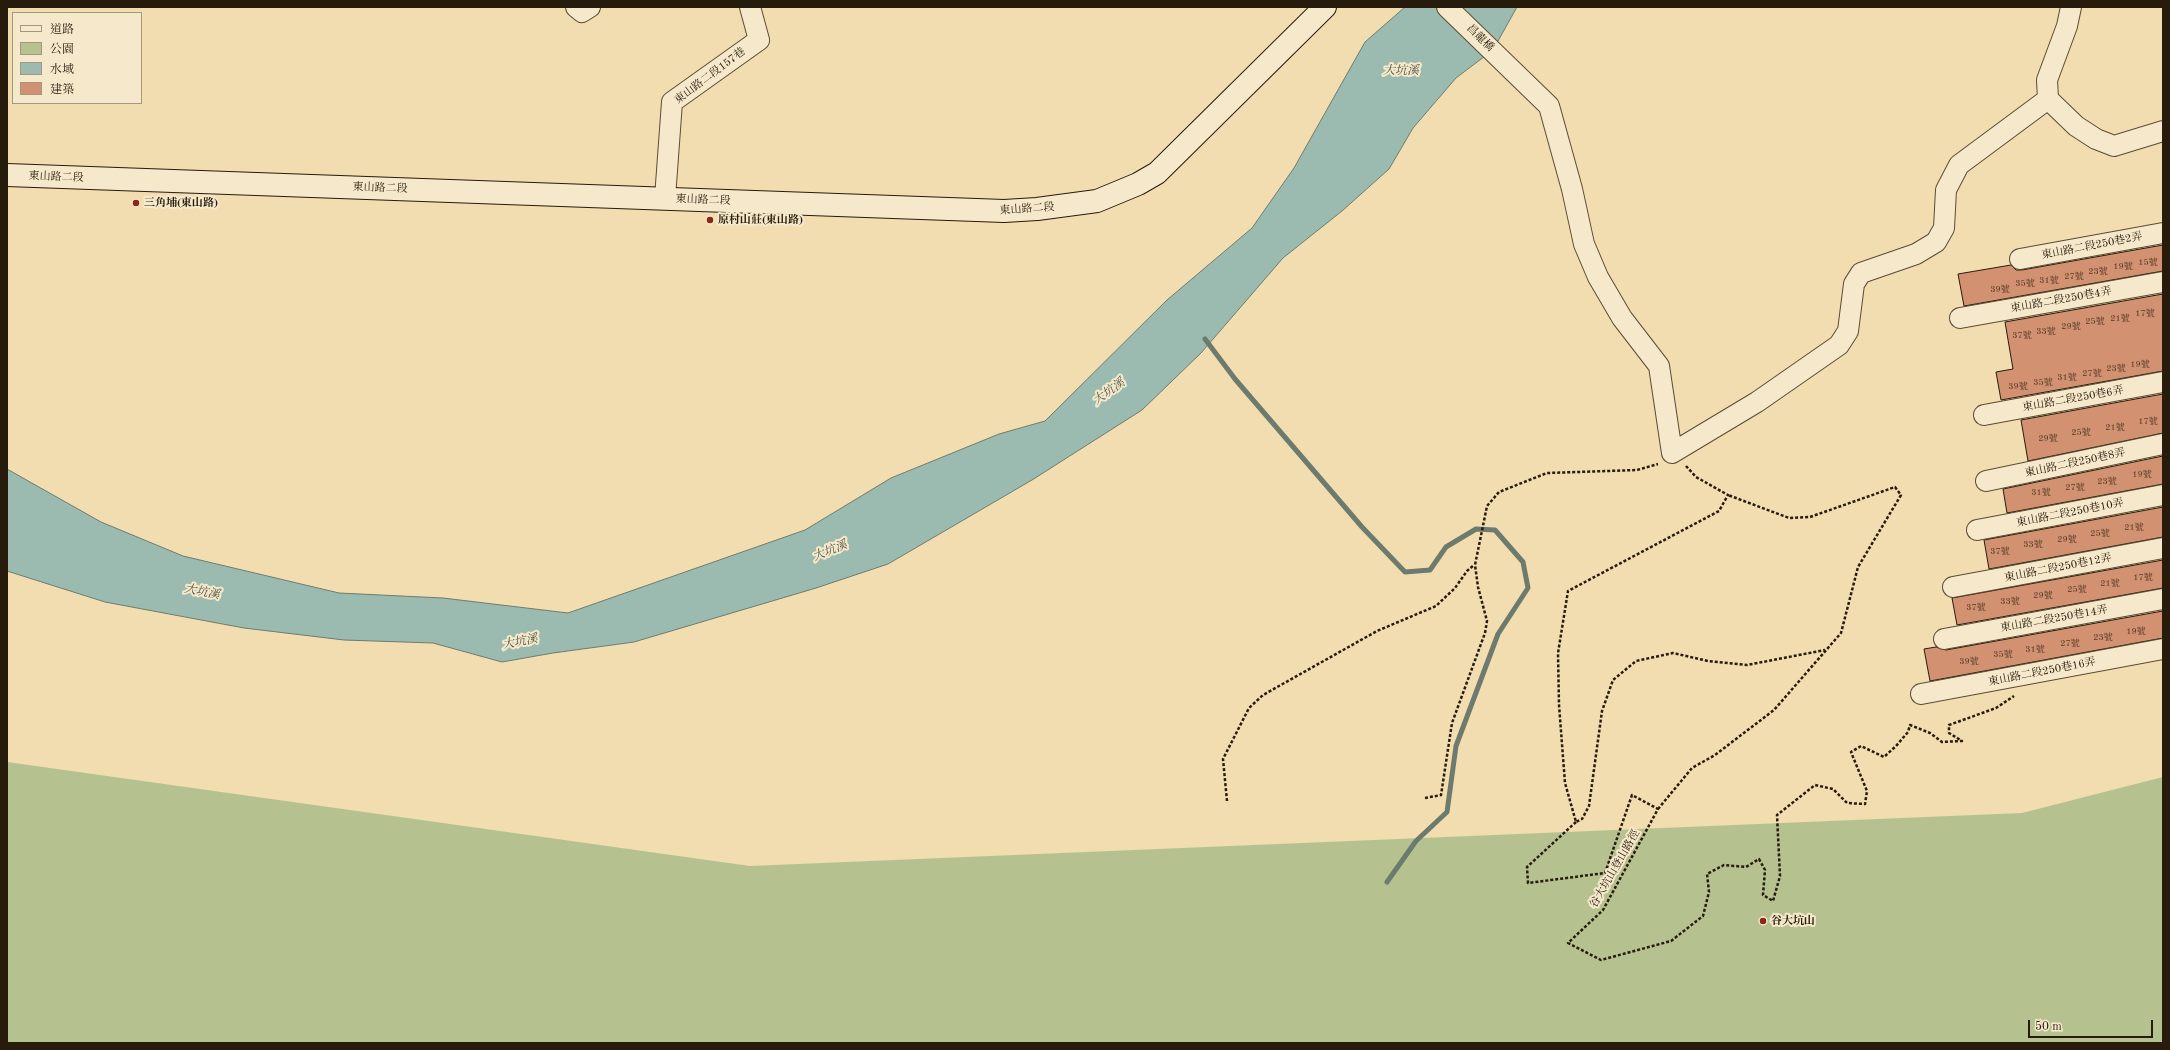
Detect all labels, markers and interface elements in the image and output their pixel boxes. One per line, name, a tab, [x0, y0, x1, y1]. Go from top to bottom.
legend	[12, 12, 142, 104]
street label: 昌龍橋	[1464, 22, 1496, 54]
text: 道路	[50, 24, 74, 36]
text: 公園	[50, 44, 74, 56]
street label: 東山路二段157巷	[672, 45, 748, 107]
text: 水域	[50, 64, 74, 76]
water label: 大坑溪	[1383, 64, 1419, 78]
text: 建築	[50, 84, 74, 96]
street label: 東山路二段	[28, 169, 84, 185]
street label: 東山路二段	[352, 180, 408, 196]
street label: 東山路二段	[675, 192, 731, 208]
place label: 三角埔(東山路)	[144, 196, 218, 210]
marker: 三角埔(東山路)	[131, 198, 141, 208]
street label: 東山路二段	[999, 200, 1055, 218]
place label: 原村山莊(東山路)	[718, 213, 803, 227]
marker: 原村山莊(東山路)	[705, 215, 715, 225]
street label: 東山路二段250巷2弄	[2040, 230, 2144, 262]
house number: 15號	[2138, 258, 2158, 268]
house number: 19號	[2113, 262, 2133, 272]
house number: 23號	[2088, 267, 2108, 277]
house number: 27號	[2064, 272, 2084, 282]
house number: 31號	[2039, 276, 2059, 286]
house number: 35號	[2015, 279, 2035, 289]
house number: 39號	[1990, 285, 2010, 295]
street label: 東山路二段250巷4弄	[2009, 285, 2113, 315]
house number: 17號	[2135, 309, 2155, 319]
house number: 21號	[2110, 314, 2130, 324]
house number: 25號	[2085, 317, 2105, 327]
house number: 29號	[2061, 322, 2081, 332]
house number: 33號	[2036, 327, 2056, 337]
house number: 37號	[2012, 331, 2032, 341]
house number: 19號	[2130, 360, 2150, 370]
house number: 23號	[2106, 364, 2126, 374]
house number: 27號	[2082, 369, 2102, 379]
house number: 31號	[2057, 373, 2077, 383]
water label: 大坑溪	[1090, 376, 1128, 408]
house number: 35號	[2033, 378, 2053, 388]
house number: 39號	[2008, 382, 2028, 392]
street label: 東山路二段250巷6弄	[2021, 384, 2125, 414]
house number: 17號	[2138, 417, 2158, 427]
house number: 21號	[2105, 423, 2125, 433]
house number: 25號	[2071, 428, 2091, 438]
house number: 29號	[2038, 434, 2058, 444]
street label: 東山路二段250巷8弄	[2023, 446, 2127, 480]
house number: 19號	[2132, 470, 2152, 480]
house number: 23號	[2097, 477, 2117, 487]
house number: 27號	[2065, 483, 2085, 493]
house number: 31號	[2031, 488, 2051, 498]
street label: 東山路二段250巷10弄	[2015, 496, 2125, 530]
house number: 21號	[2124, 523, 2144, 533]
house number: 25號	[2090, 529, 2110, 539]
house number: 29號	[2057, 535, 2077, 545]
water label: 大坑溪	[811, 538, 849, 564]
house number: 33號	[2023, 540, 2043, 550]
house number: 37號	[1990, 547, 2010, 557]
street label: 東山路二段250巷12弄	[2003, 551, 2113, 585]
house number: 17號	[2133, 573, 2153, 583]
house number: 21號	[2100, 579, 2120, 589]
water label: 大坑溪	[183, 581, 221, 603]
house number: 25號	[2067, 585, 2087, 595]
house number: 29號	[2033, 591, 2053, 601]
house number: 33號	[2000, 597, 2020, 607]
house number: 37號	[1966, 603, 1986, 613]
street label: 東山路二段250巷14弄	[1999, 603, 2109, 635]
house number: 19號	[2126, 627, 2146, 637]
water label: 大坑溪	[501, 631, 539, 653]
house number: 23號	[2093, 633, 2113, 643]
house number: 27號	[2060, 639, 2080, 649]
house number: 31號	[2025, 645, 2045, 655]
house number: 35號	[1993, 650, 2013, 660]
street label: 東山路二段250巷16弄	[1987, 655, 2097, 689]
house number: 39號	[1959, 657, 1979, 667]
street label: 谷大坑山登山路徑	[1587, 828, 1643, 910]
place label: 谷大坑山	[1771, 914, 1815, 928]
marker: 谷大坑山	[1758, 916, 1768, 926]
scale bar	[2030, 1012, 2155, 1038]
text: 50 m	[2035, 1021, 2062, 1033]

